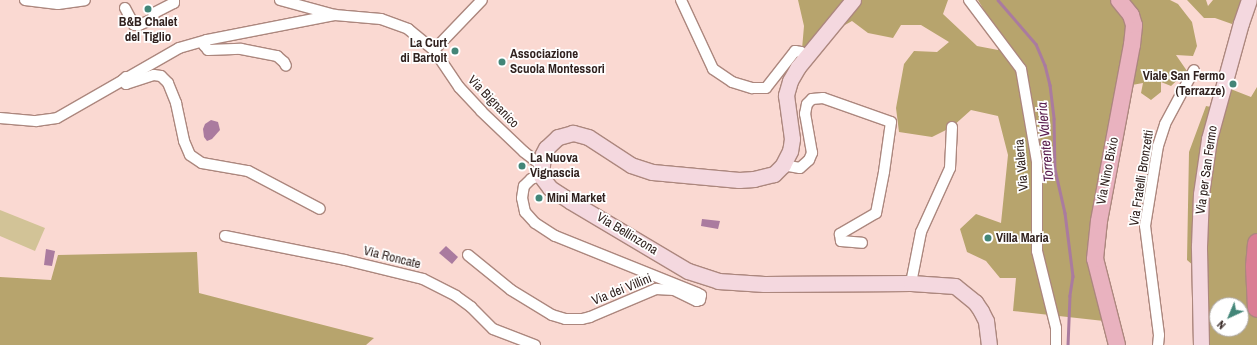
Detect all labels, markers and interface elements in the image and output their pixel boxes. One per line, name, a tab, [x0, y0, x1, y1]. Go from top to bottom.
marker: B&B Chalet del Tiglio	[143, 4, 153, 14]
place label: B&B Chalet del Tiglio	[119, 15, 177, 46]
place label: La Curt di Bartolt	[400, 36, 447, 67]
marker: La Curt di Bartolt	[450, 46, 460, 56]
place label: Associazione Scuola Montessori	[510, 47, 605, 78]
marker: Associazione Scuola Montessori	[497, 57, 507, 67]
place label: Viale San Fermo (Terrazze)	[1143, 69, 1225, 100]
street label: Via Bignanico	[464, 73, 522, 131]
marker: Viale San Fermo (Terrazze)	[1228, 79, 1238, 89]
water label: Torrente Valeria	[1033, 101, 1057, 183]
street label: Via per San Fermo	[1193, 125, 1221, 215]
street label: Via Fratelli Bronzetti	[1127, 129, 1157, 227]
street label: Via Nino Bixio	[1094, 136, 1122, 206]
street label: Via Valeria	[1012, 139, 1032, 191]
place label: La Nuova Vignascia	[530, 151, 580, 182]
marker: La Nuova Vignascia	[517, 161, 527, 171]
place label: Mini Market	[547, 190, 606, 206]
marker: Mini Market	[534, 193, 544, 203]
street label: Via Bellinzona	[594, 210, 660, 258]
place label: Villa Maria	[996, 230, 1049, 246]
marker: Villa Maria	[983, 233, 993, 243]
street label: Via Roncate	[362, 243, 422, 273]
street label: Via dei Villini	[590, 271, 654, 309]
north arrow	[1209, 297, 1249, 337]
text: N	[1214, 318, 1229, 332]

